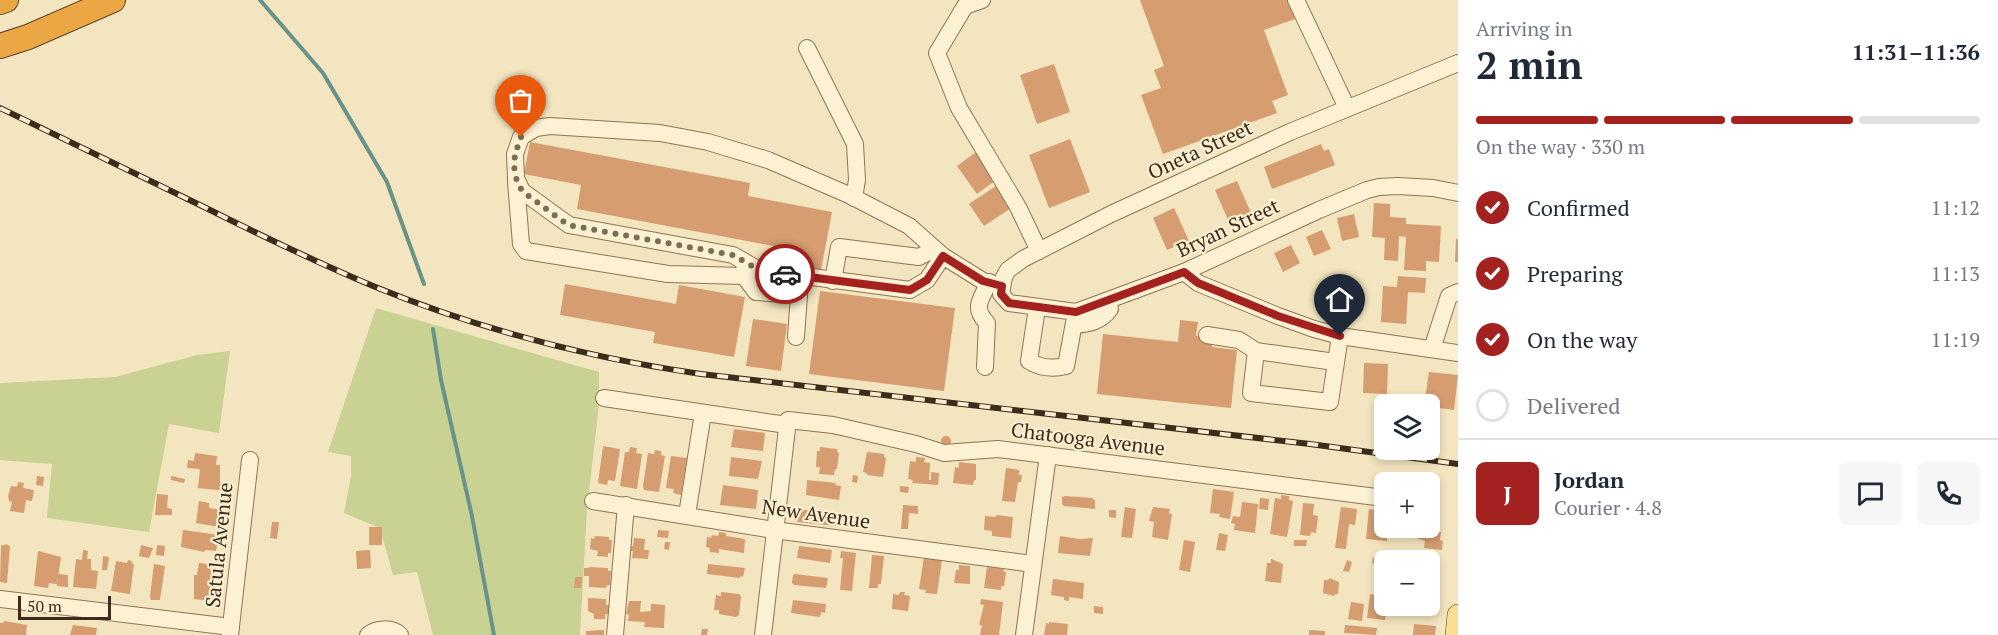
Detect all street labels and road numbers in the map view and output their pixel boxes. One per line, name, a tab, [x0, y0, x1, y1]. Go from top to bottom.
street label: Oneta Street	[1143, 113, 1257, 186]
street label: Bryan Street	[1172, 192, 1284, 263]
street label: Chatooga Avenue	[1010, 416, 1167, 461]
street label: Satula Avenue	[199, 481, 239, 609]
street label: New Avenue	[760, 493, 872, 534]

